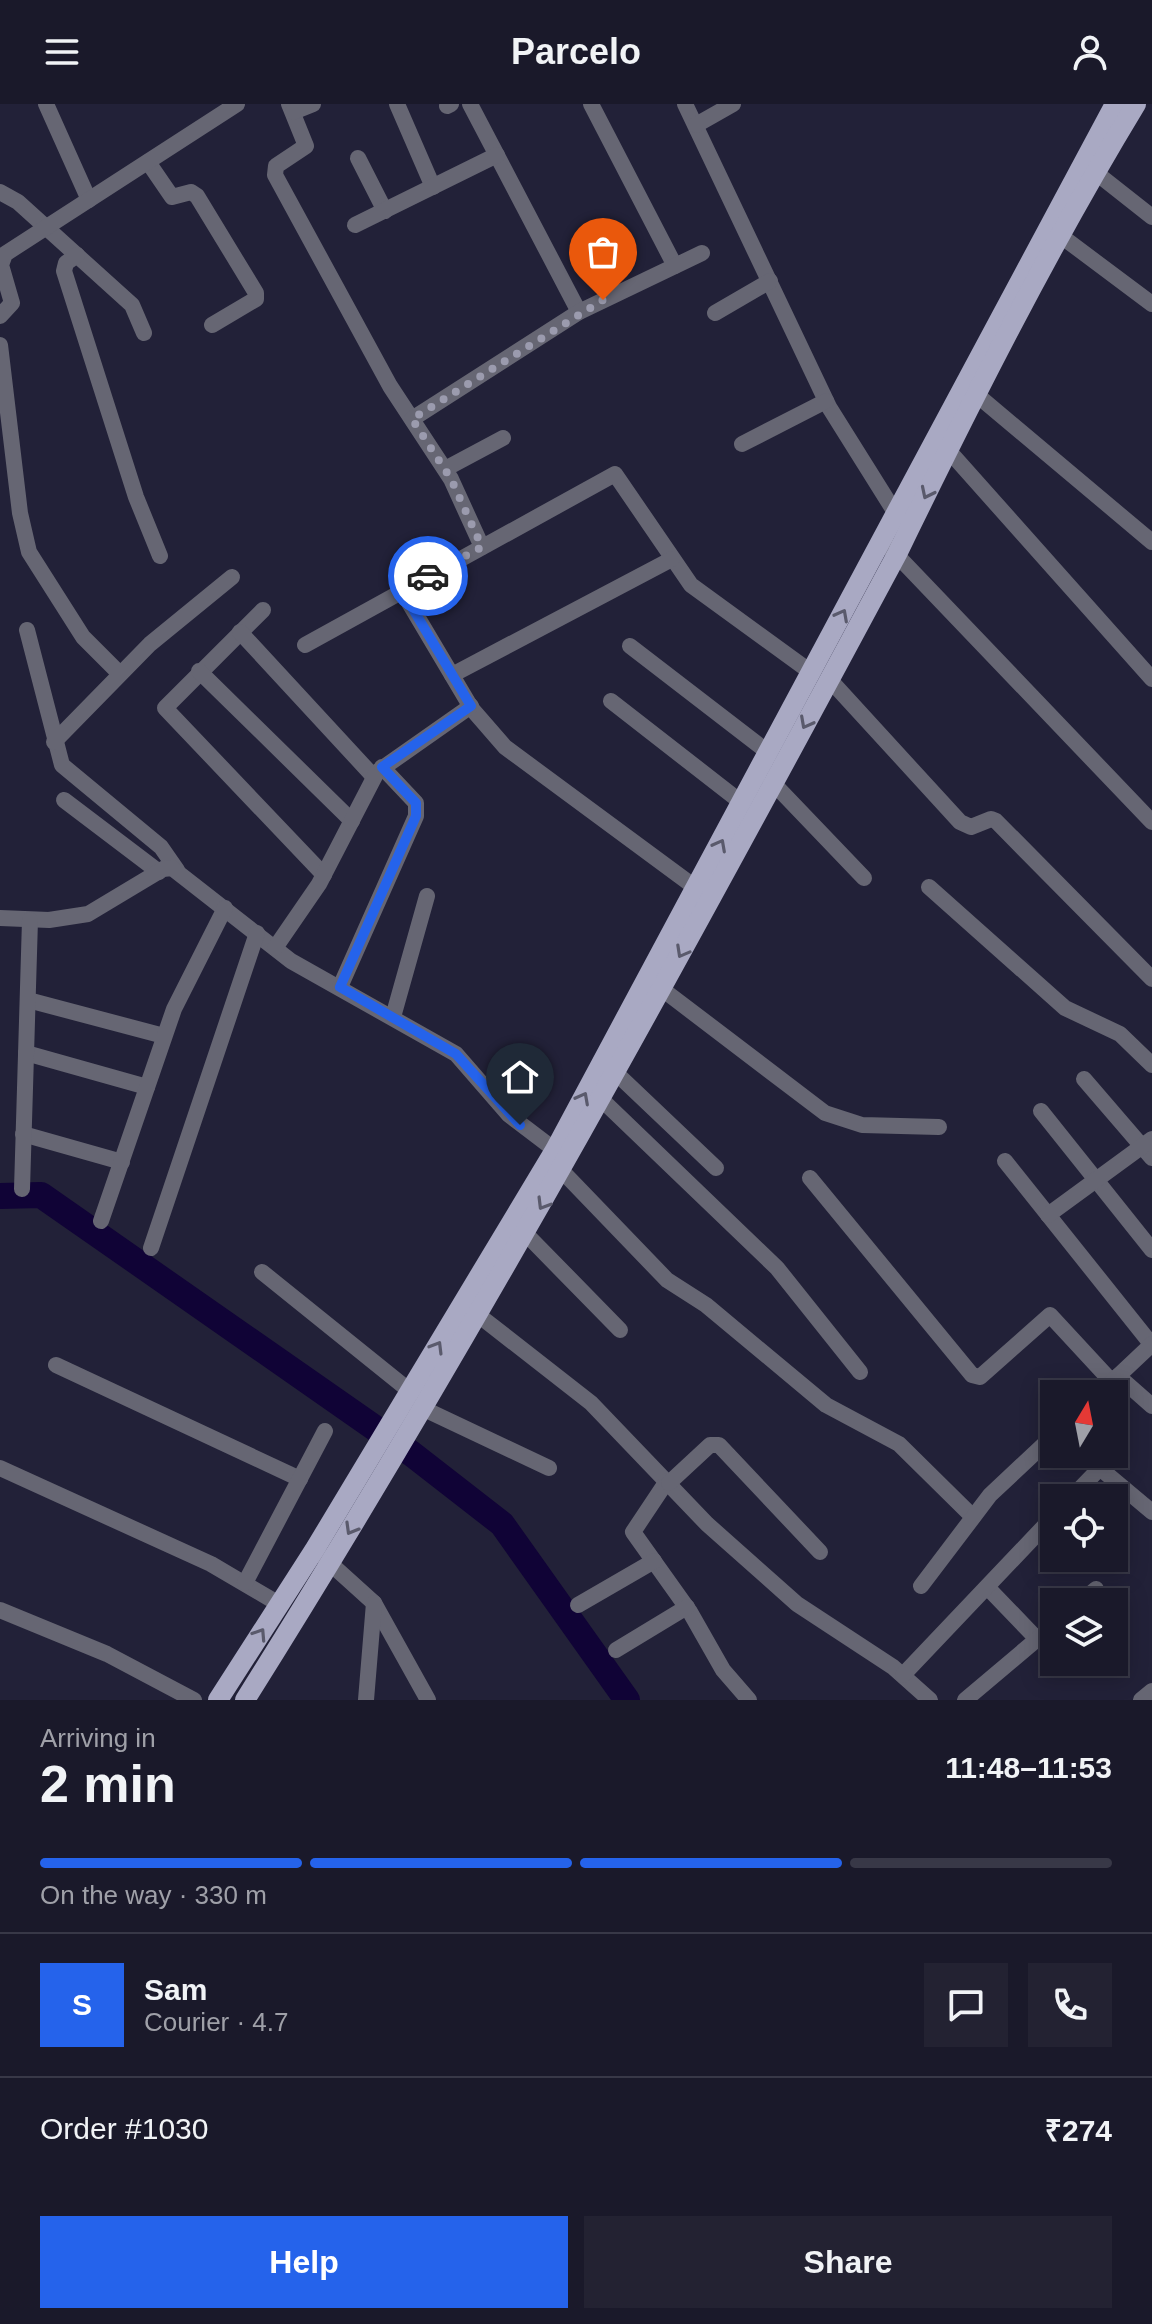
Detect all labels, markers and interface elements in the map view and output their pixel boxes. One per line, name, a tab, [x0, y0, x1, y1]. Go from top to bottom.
icon: menu	[40, 30, 84, 74]
icon: person	[1068, 30, 1112, 74]
text: Parcelo	[511, 31, 641, 72]
pin	[569, 218, 637, 300]
icon: bag	[581, 230, 625, 274]
one-way arrow	[921, 485, 937, 499]
courier	[388, 536, 468, 616]
icon: car	[406, 554, 450, 598]
one-way arrow	[833, 609, 848, 624]
one-way arrow	[801, 715, 816, 730]
one-way arrow	[710, 838, 725, 853]
one-way arrow	[677, 944, 692, 958]
pin	[486, 1043, 554, 1125]
icon: home	[498, 1055, 542, 1099]
one-way arrow	[573, 1093, 589, 1107]
one-way arrow	[537, 1195, 552, 1210]
one-way arrow	[428, 1341, 443, 1356]
north arrow	[1040, 1380, 1128, 1468]
map controls	[1040, 1380, 1128, 1676]
button: locate	[1040, 1484, 1128, 1572]
one-way arrow	[345, 1520, 360, 1535]
button: layers	[1040, 1588, 1128, 1676]
one-way arrow	[250, 1629, 265, 1643]
text: Arriving in	[40, 1723, 156, 1753]
text: 11:48–11:53	[945, 1751, 1112, 1784]
text: 2 min	[40, 1755, 176, 1813]
text: On the way · 330 m	[40, 1880, 267, 1910]
button: chat	[924, 1963, 1008, 2047]
button: phone	[1028, 1963, 1112, 2047]
text: Sam	[144, 1973, 207, 2006]
text: S	[72, 1988, 92, 2021]
text: Courier · 4.7	[144, 2007, 289, 2037]
text: Order #1030	[40, 2112, 208, 2145]
text: ₹274	[1045, 2114, 1112, 2147]
button: Help	[40, 2216, 568, 2308]
button: Share	[584, 2216, 1112, 2308]

